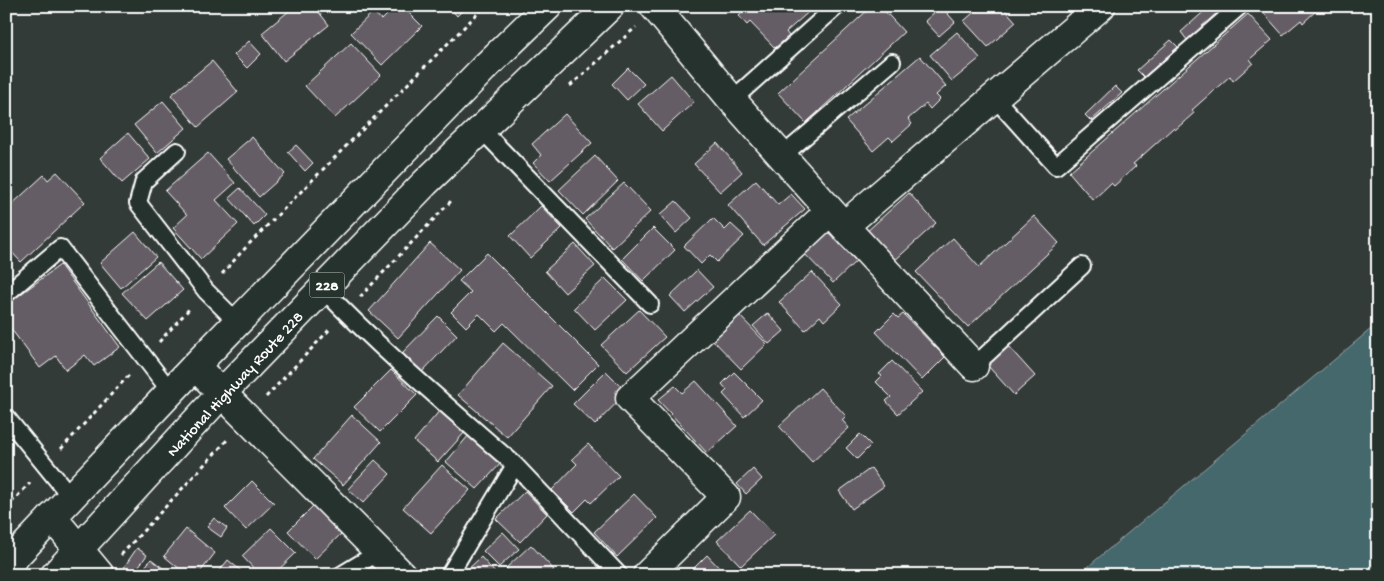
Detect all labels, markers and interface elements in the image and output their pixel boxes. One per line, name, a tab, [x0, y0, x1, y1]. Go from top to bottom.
road number: 228	[310, 272, 344, 298]
street label: National Highway Route 228	[164, 309, 309, 462]

